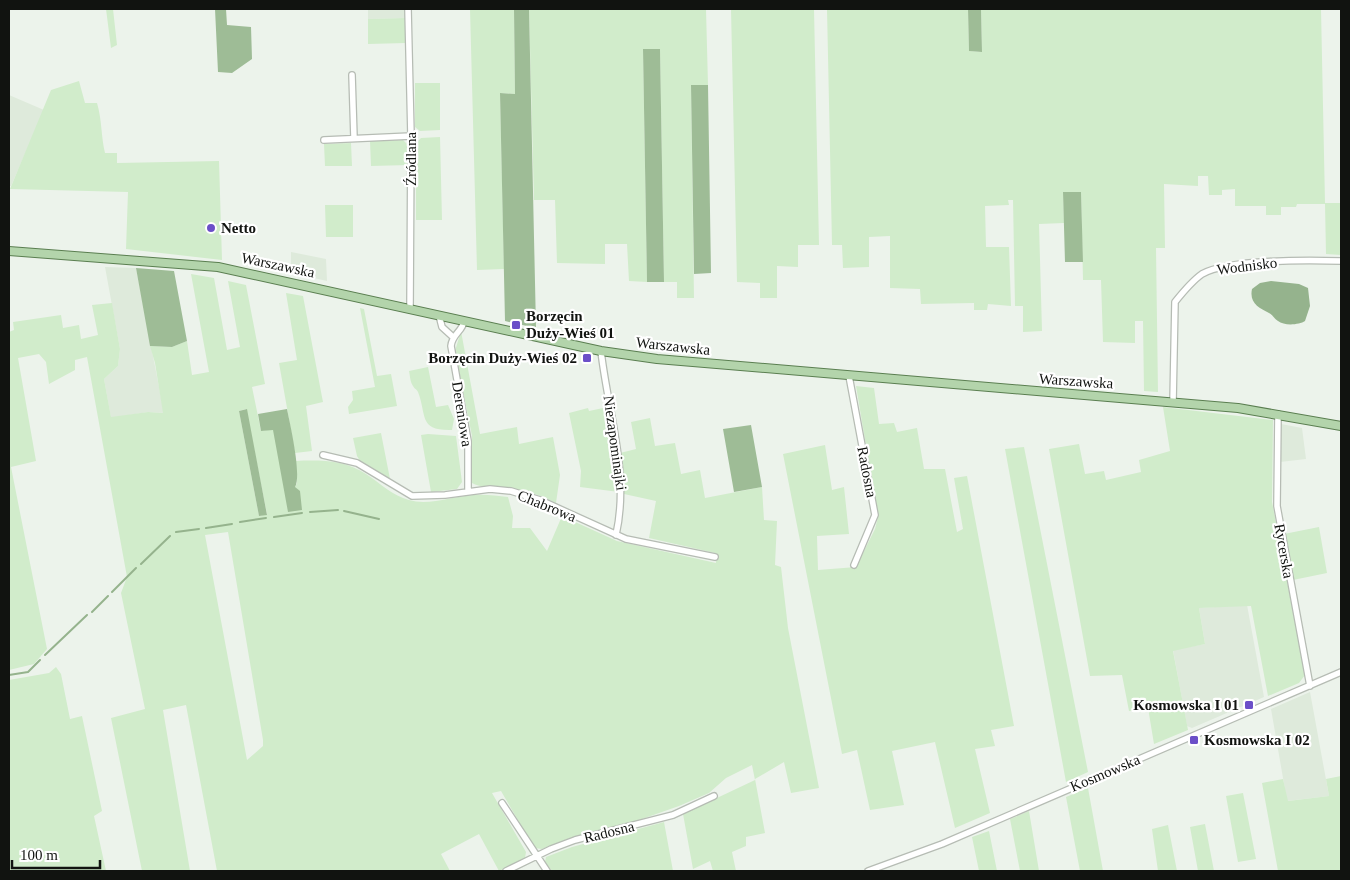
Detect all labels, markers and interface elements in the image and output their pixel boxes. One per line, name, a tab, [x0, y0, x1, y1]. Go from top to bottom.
street label: Źródlana	[403, 132, 419, 186]
place label: Netto	[221, 220, 256, 236]
marker: Netto	[205, 222, 217, 234]
street label: Warszawska	[240, 249, 316, 281]
street label: Wodnisko	[1216, 254, 1278, 278]
place label: Borzęcin Duży-Wieś 01	[526, 308, 614, 341]
marker: Borzęcin Duży-Wieś 01	[510, 319, 522, 331]
street label: Warszawska	[635, 334, 711, 358]
place label: Borzęcin Duży-Wieś 02	[428, 350, 577, 366]
marker: Borzęcin Duży-Wieś 02	[581, 352, 593, 364]
street label: Warszawska	[1038, 370, 1114, 392]
street label: Dereniowa	[449, 380, 475, 448]
street label: Niezapominajki	[600, 394, 630, 492]
street label: Radosna	[854, 445, 880, 499]
street label: Chabrowa	[515, 487, 579, 525]
street label: Rycerska	[1271, 522, 1297, 580]
place label: Kosmowska I 01	[1133, 697, 1239, 713]
marker: Kosmowska I 01	[1243, 699, 1255, 711]
place label: Kosmowska I 02	[1204, 732, 1310, 748]
marker: Kosmowska I 02	[1188, 734, 1200, 746]
street label: Kosmowska	[1068, 751, 1143, 795]
street label: Radosna	[582, 818, 636, 846]
scale bar	[12, 838, 100, 870]
text: 100 m	[20, 847, 58, 863]

